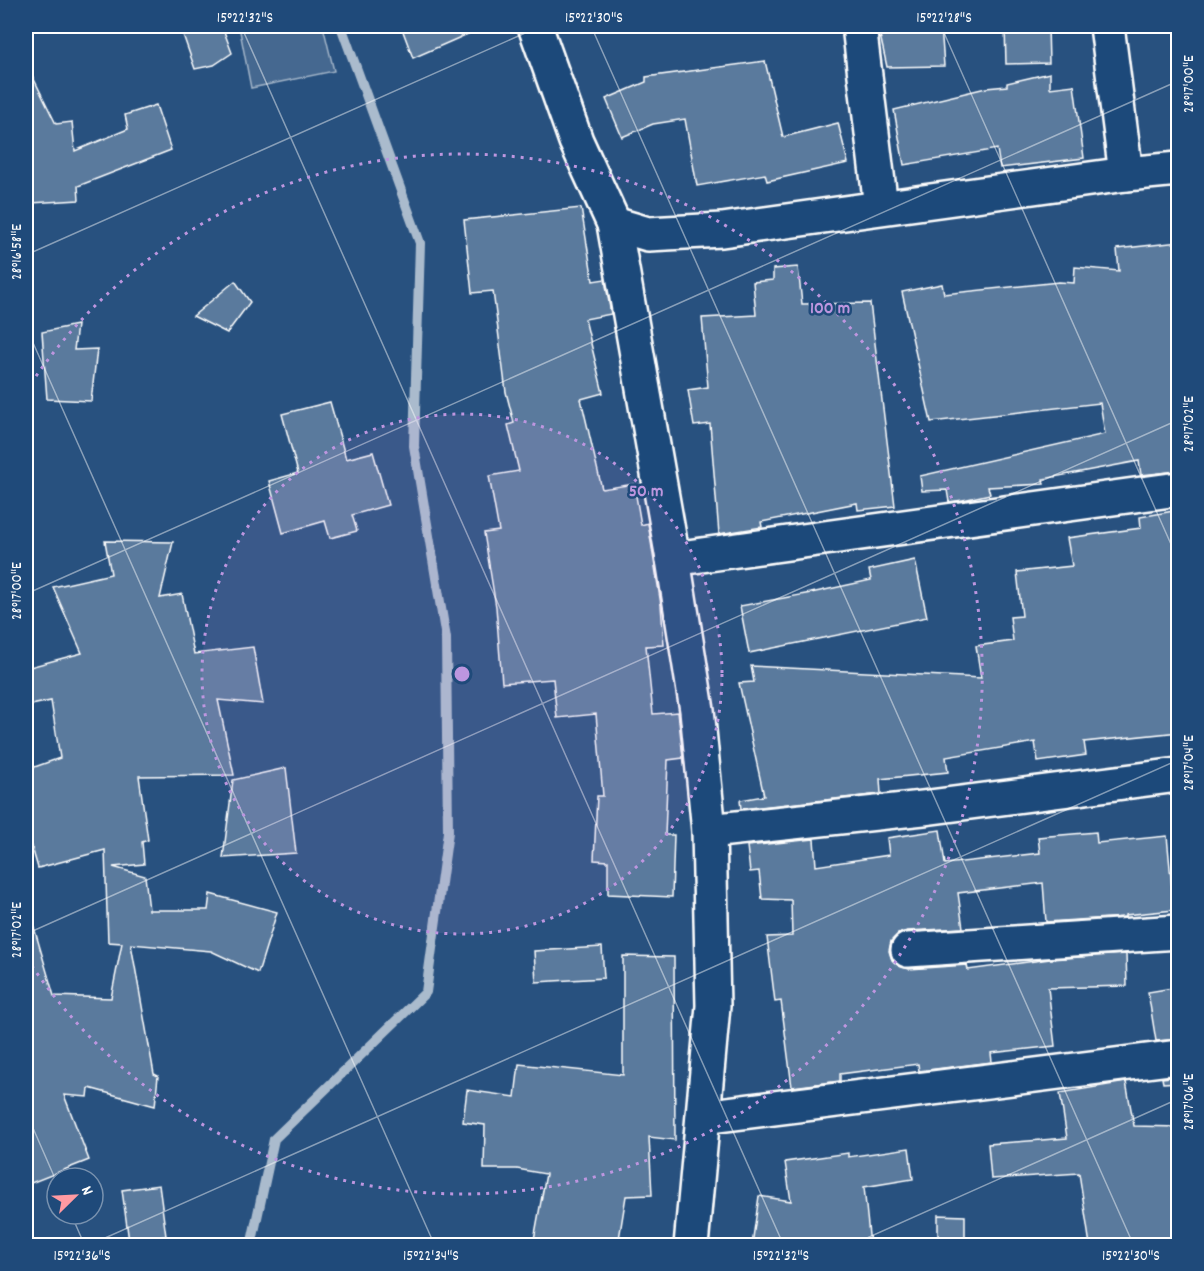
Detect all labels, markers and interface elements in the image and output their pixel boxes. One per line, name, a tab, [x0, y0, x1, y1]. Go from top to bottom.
text: 15°22'32"S	[217, 8, 273, 30]
text: 15°22'30"S	[565, 8, 623, 30]
text: 15°22'28"S	[916, 8, 972, 30]
text: 28°17'00"E	[1179, 55, 1201, 113]
text: 28°16'58"E	[7, 224, 29, 280]
text: 100 m	[810, 297, 850, 322]
text: 28°17'02"E	[1179, 396, 1201, 452]
text: 50 m	[629, 480, 663, 505]
text: 28°17'00"E	[7, 562, 29, 620]
centre of rings	[452, 664, 472, 684]
text: 28°17'04"E	[1179, 735, 1201, 791]
text: 28°17'02"E	[7, 902, 29, 958]
text: 28°17'06"E	[1179, 1073, 1201, 1131]
north arrow	[45, 1166, 105, 1226]
text: N	[74, 1183, 99, 1199]
text: 15°22'36"S	[53, 1246, 111, 1268]
text: 15°22'34"S	[403, 1246, 459, 1268]
text: 15°22'32"S	[753, 1246, 809, 1268]
text: 15°22'30"S	[1102, 1246, 1160, 1268]

